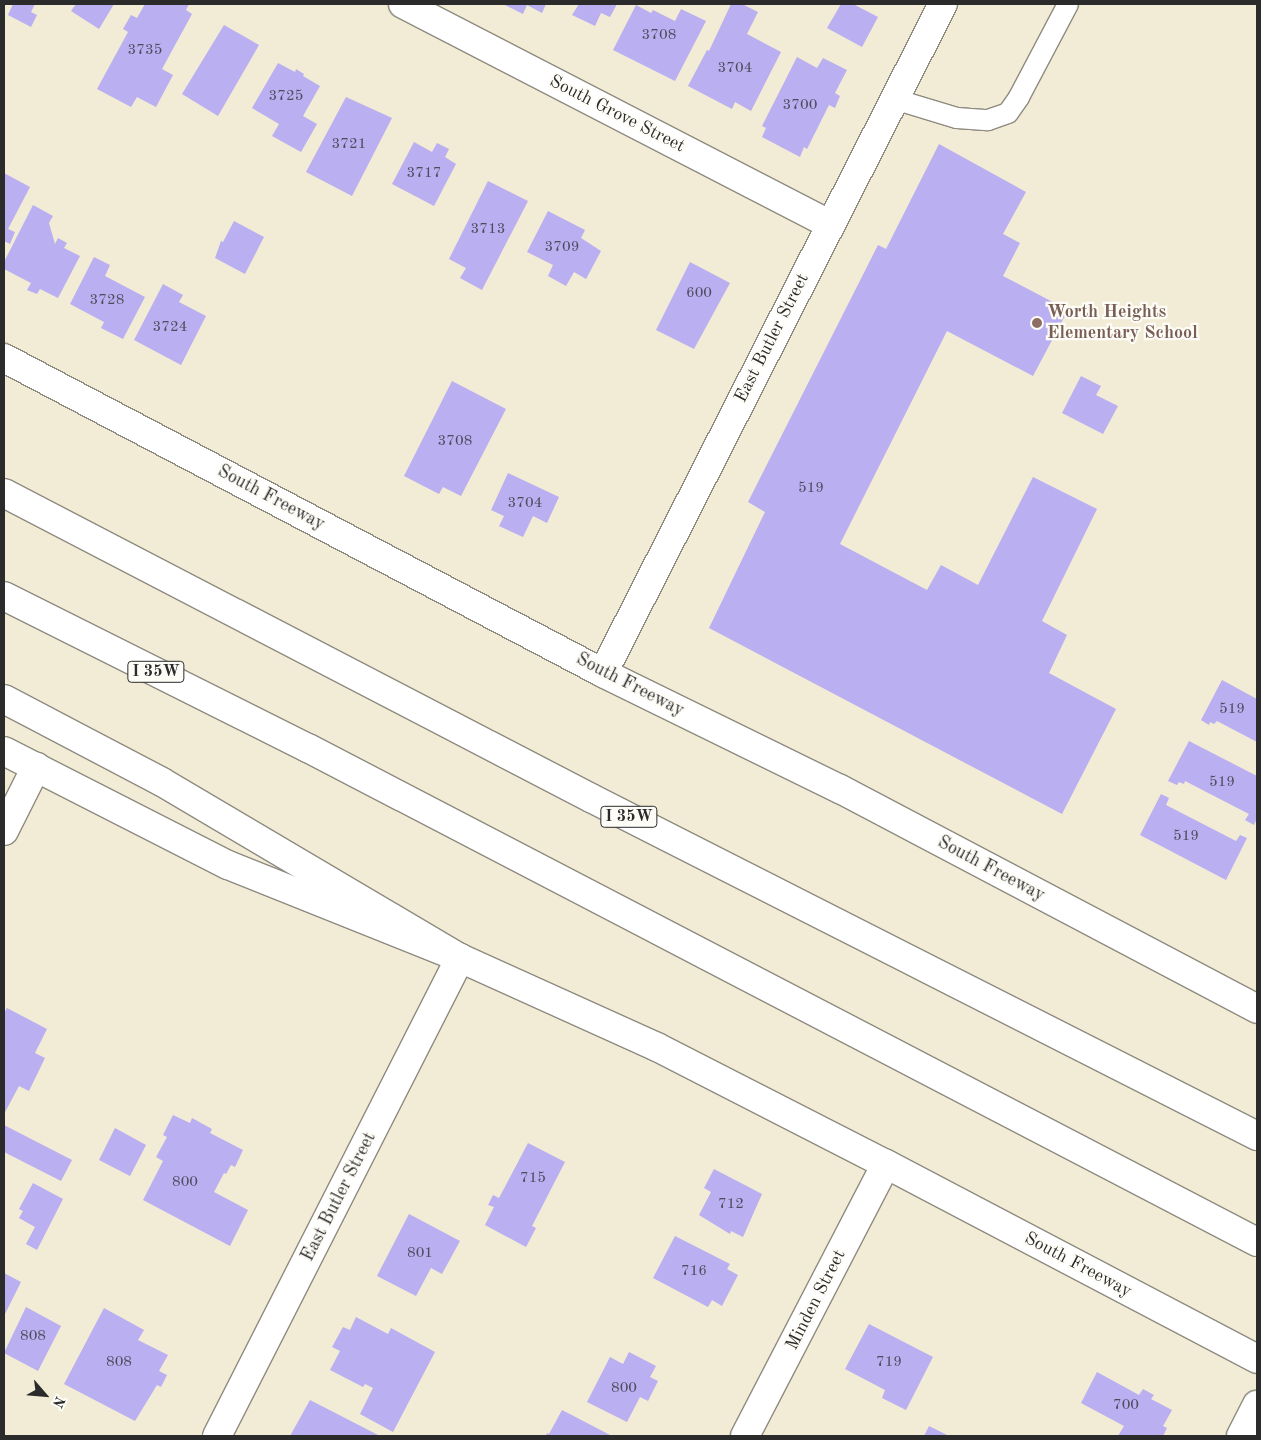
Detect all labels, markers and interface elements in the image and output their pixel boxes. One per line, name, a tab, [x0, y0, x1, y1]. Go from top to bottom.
house number: 3708	[642, 27, 676, 45]
house number: 3735	[128, 42, 162, 60]
house number: 3704	[718, 60, 752, 78]
street label: South Grove Street	[546, 71, 688, 157]
house number: 3725	[269, 88, 303, 106]
house number: 3700	[783, 97, 817, 115]
house number: 3721	[332, 136, 366, 154]
house number: 3717	[407, 165, 441, 183]
house number: 3713	[471, 221, 505, 239]
house number: 3709	[545, 239, 579, 257]
street label: East Butler Street	[730, 270, 814, 406]
house number: 600	[686, 285, 712, 303]
house number: 3728	[90, 292, 124, 310]
place label: Worth Heights Elementary School	[1047, 302, 1198, 344]
marker: Worth Heights Elementary School	[1031, 317, 1043, 329]
house number: 3724	[153, 319, 187, 337]
house number: 3708	[438, 433, 472, 451]
street label: South Freeway	[214, 461, 328, 535]
house number: 519	[798, 480, 824, 498]
house number: 3704	[508, 495, 542, 513]
street label: South Freeway	[572, 648, 688, 722]
road number: I 35W	[127, 659, 185, 686]
house number: 519	[1219, 701, 1245, 719]
house number: 519	[1209, 774, 1235, 792]
road number: I 35W	[600, 804, 658, 830]
house number: 519	[1173, 828, 1199, 846]
street label: South Freeway	[934, 832, 1048, 906]
street label: East Butler Street	[297, 1129, 381, 1265]
house number: 715	[520, 1170, 546, 1188]
house number: 800	[172, 1174, 198, 1192]
house number: 712	[718, 1196, 744, 1214]
street label: South Freeway	[1021, 1228, 1135, 1302]
house number: 801	[407, 1245, 433, 1263]
street label: Minden Street	[781, 1246, 851, 1354]
house number: 716	[681, 1263, 707, 1281]
house number: 808	[20, 1328, 46, 1346]
house number: 808	[106, 1354, 132, 1372]
house number: 719	[876, 1354, 902, 1372]
north arrow	[20, 1370, 70, 1420]
house number: 800	[611, 1380, 637, 1398]
text: N	[50, 1394, 67, 1410]
house number: 700	[1113, 1397, 1139, 1415]

